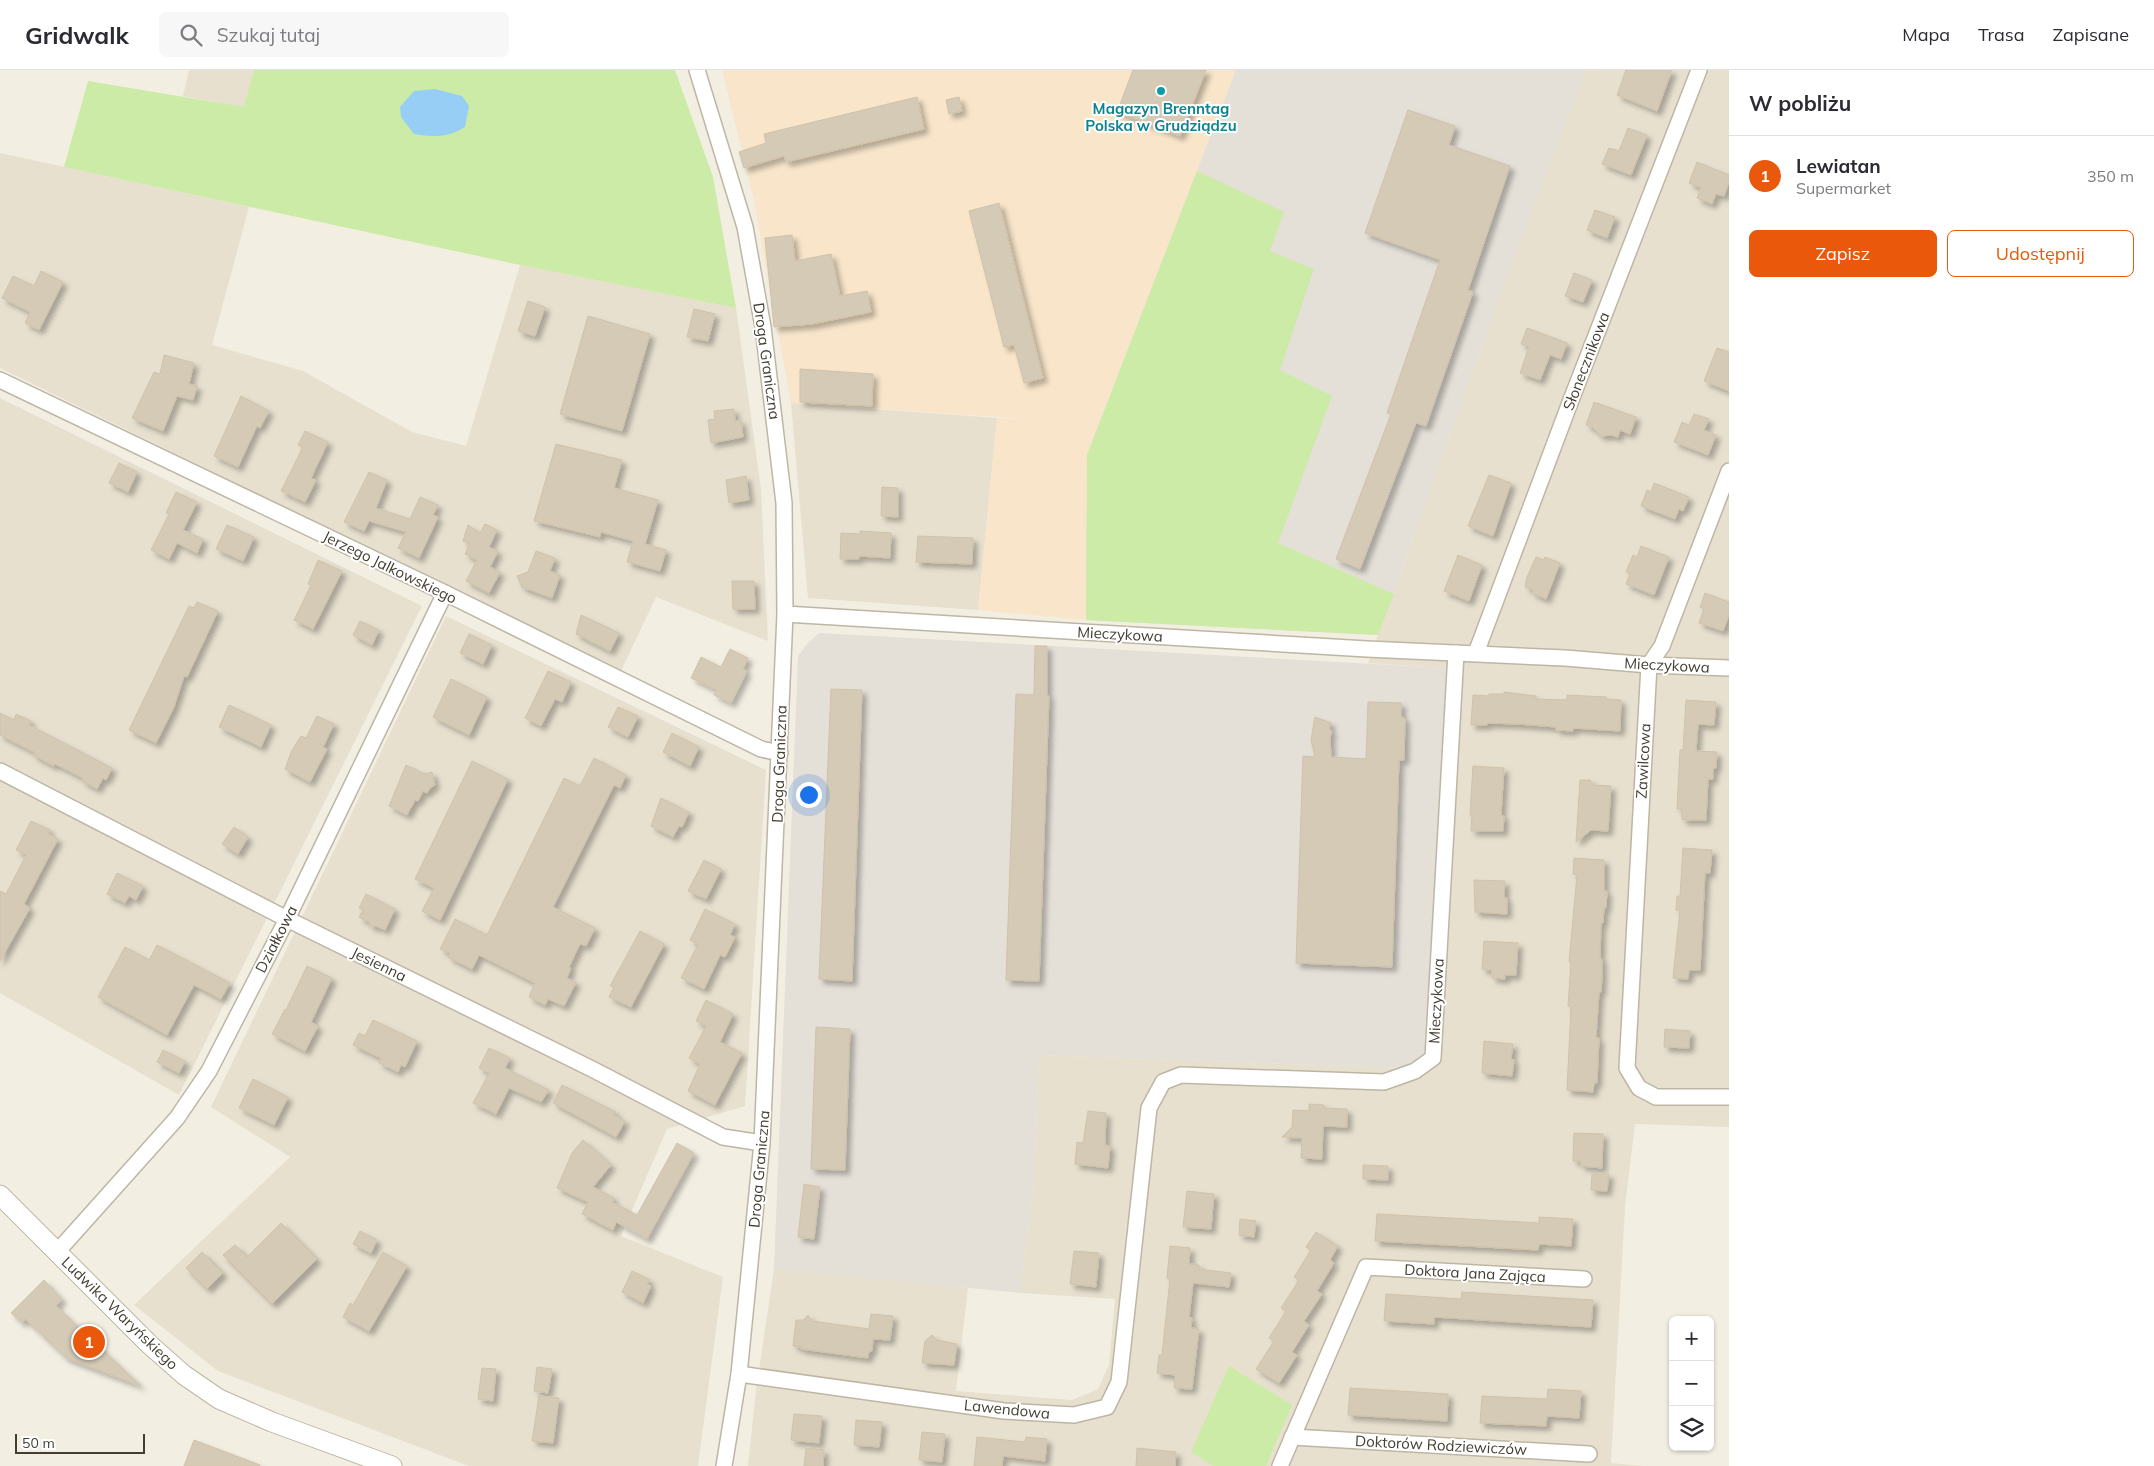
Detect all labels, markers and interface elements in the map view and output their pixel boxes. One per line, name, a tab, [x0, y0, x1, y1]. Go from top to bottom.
search box	[159, 12, 509, 57]
text: Gridwalk	[25, 20, 129, 50]
icon: search	[177, 21, 205, 49]
text: Szukaj tutaj	[217, 23, 320, 47]
text: Mapa	[1902, 23, 1950, 46]
text: Trasa	[1978, 23, 2025, 46]
text: Zapisane	[2053, 23, 2129, 46]
marker: Magazyn Brenntag Polska w Grudziądzu	[1155, 85, 1167, 97]
text: W pobliżu	[1749, 90, 1851, 116]
place label: Magazyn Brenntag Polska w Grudziądzu	[1085, 99, 1237, 135]
text: Lewiatan	[1796, 154, 1881, 178]
text: 1	[1760, 166, 1770, 186]
text: 350 m	[2087, 166, 2134, 186]
text: Supermarket	[1796, 178, 1891, 198]
button: Zapisz	[1749, 230, 1937, 277]
button: Udostępnij	[1947, 230, 2134, 277]
street label: Droga Graniczna	[749, 301, 785, 421]
street label: Słonecznikowa	[1559, 309, 1613, 413]
street label: Jerzego Jalkowskiego	[320, 526, 460, 608]
street label: Mieczykowa	[1077, 622, 1163, 646]
street label: Mieczykowa	[1624, 653, 1710, 677]
street label: Droga Graniczna	[767, 705, 791, 823]
street label: Zawilcowa	[1632, 723, 1654, 799]
your location	[796, 782, 822, 808]
street label: Działkowa	[251, 902, 301, 976]
street label: Jesienna	[348, 943, 410, 985]
street label: Mieczykowa	[1424, 958, 1448, 1044]
street label: Droga Graniczna	[744, 1110, 774, 1228]
street label: Ludwika Waryńskiego	[58, 1252, 182, 1374]
street label: Doktora Jana Zająca	[1404, 1260, 1546, 1286]
map controls	[1669, 1316, 1714, 1451]
button: +	[1669, 1316, 1714, 1361]
pin: 1	[73, 1323, 105, 1361]
button: −	[1669, 1361, 1714, 1406]
street label: Lawendowa	[963, 1395, 1051, 1423]
button: layers	[1669, 1406, 1714, 1451]
scale bar	[15, 1431, 145, 1454]
street label: Doktorów Rodziewiczów	[1355, 1431, 1527, 1459]
text: 50 m	[22, 1434, 55, 1452]

